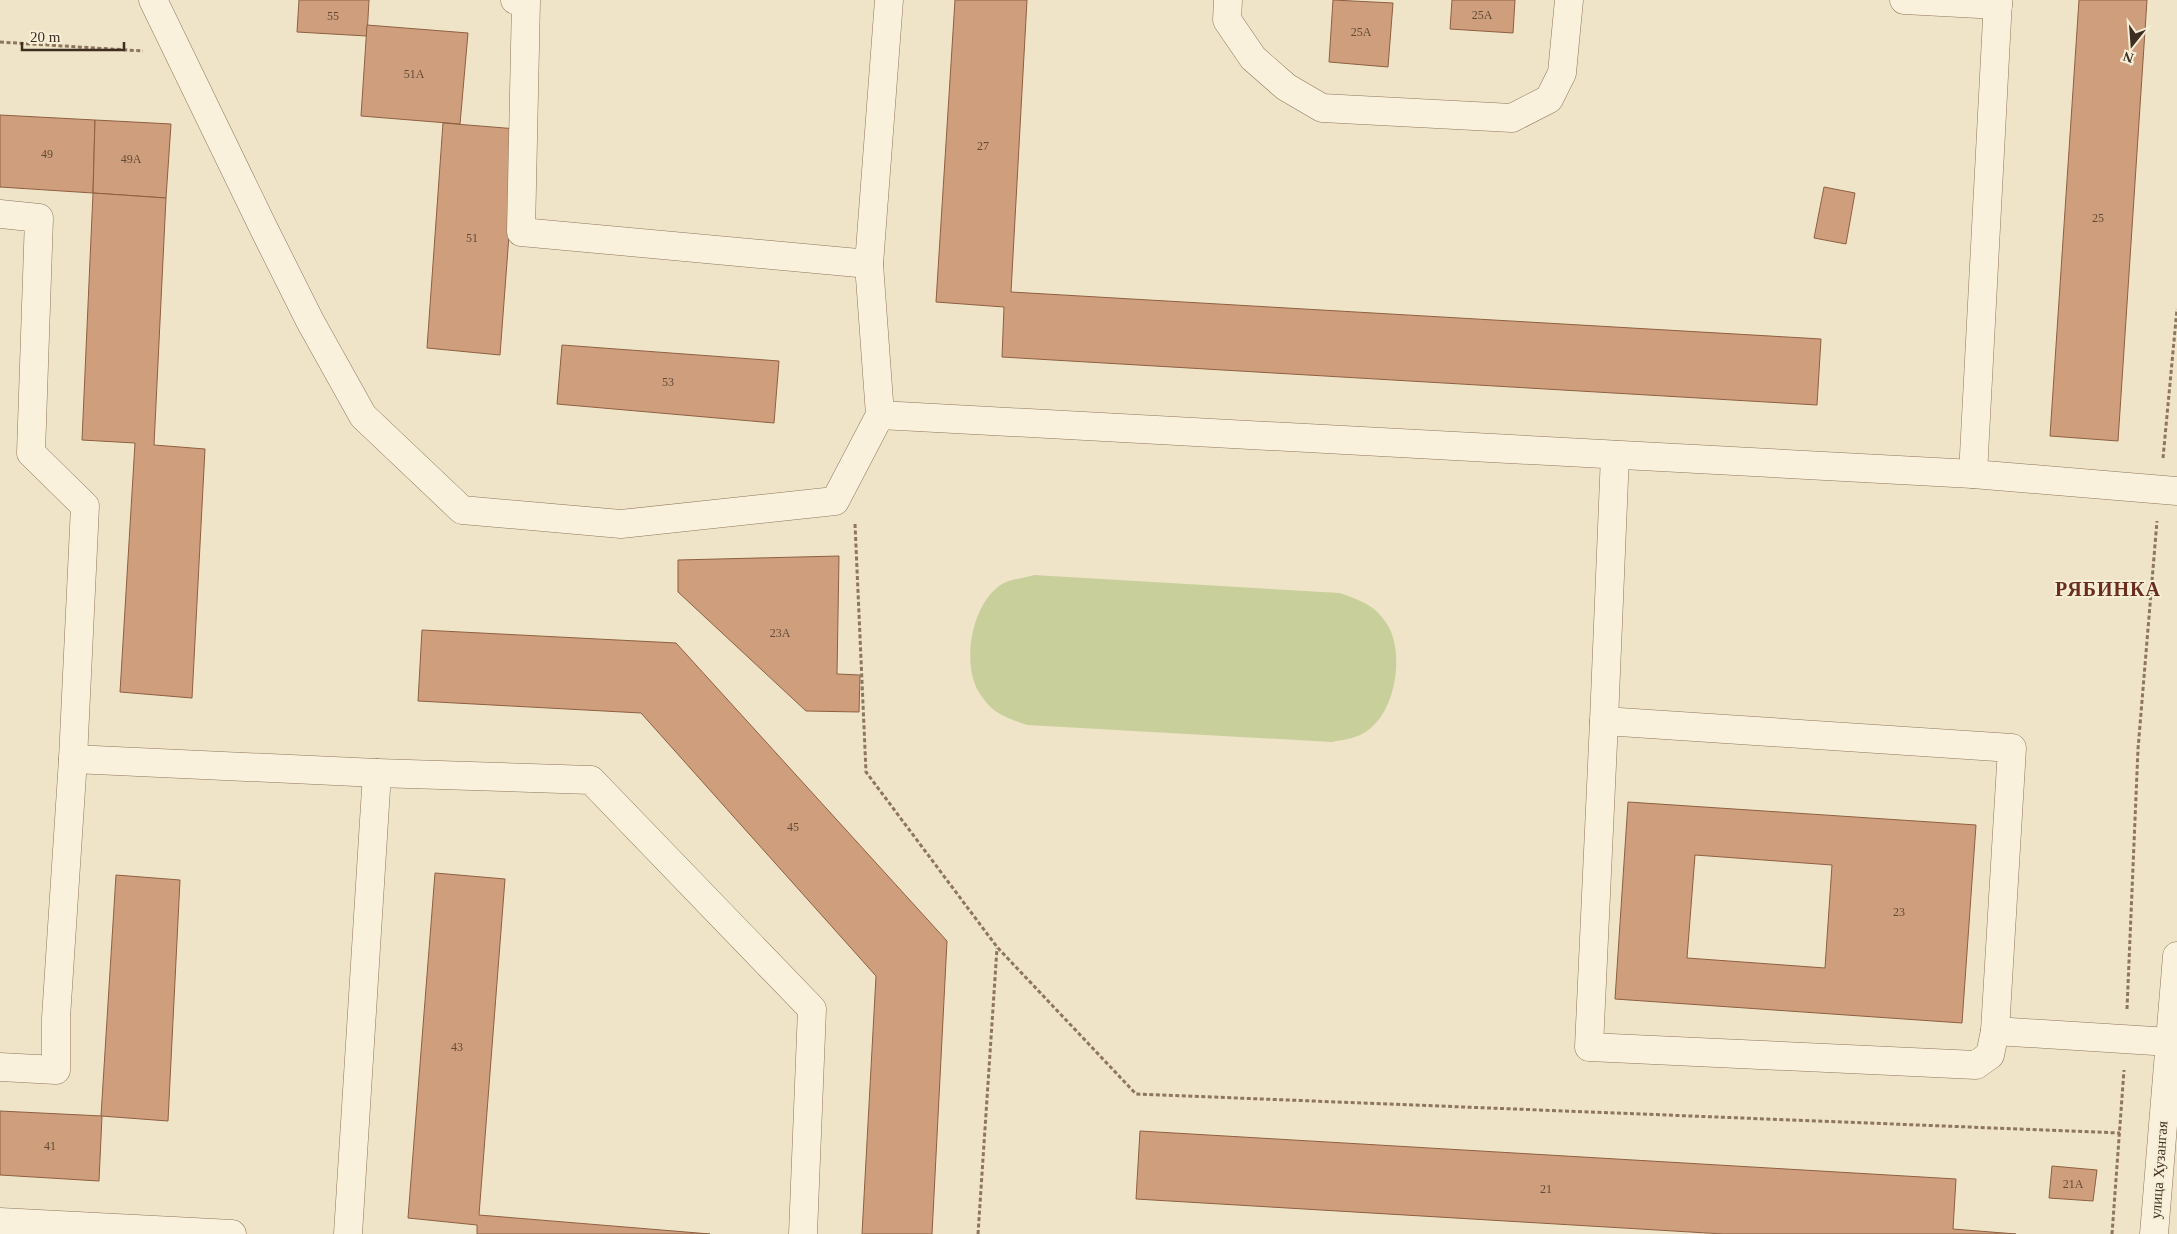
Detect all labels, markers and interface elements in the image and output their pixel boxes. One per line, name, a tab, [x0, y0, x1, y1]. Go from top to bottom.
house number: 25А	[1472, 8, 1493, 22]
house number: 55	[327, 9, 339, 23]
scale bar	[22, 20, 125, 52]
north arrow	[2107, 20, 2157, 70]
house number: 25А	[1351, 25, 1372, 39]
text: 20 m	[30, 29, 61, 45]
text: N	[2121, 48, 2135, 66]
house number: 51А	[404, 67, 425, 81]
house number: 27	[977, 139, 989, 153]
house number: 49	[41, 147, 53, 161]
house number: 49А	[121, 152, 142, 166]
house number: 25	[2092, 211, 2104, 225]
house number: 51	[466, 231, 478, 245]
house number: 53	[662, 375, 674, 389]
district label: РЯБИНКА	[2055, 578, 2161, 600]
house number: 23А	[770, 626, 791, 640]
house number: 45	[787, 820, 799, 834]
house number: 23	[1893, 905, 1905, 919]
house number: 43	[451, 1040, 463, 1054]
street label: улица Хузангая	[2148, 1120, 2170, 1220]
house number: 41	[44, 1139, 56, 1153]
house number: 21А	[2063, 1177, 2084, 1191]
house number: 21	[1540, 1182, 1552, 1196]

